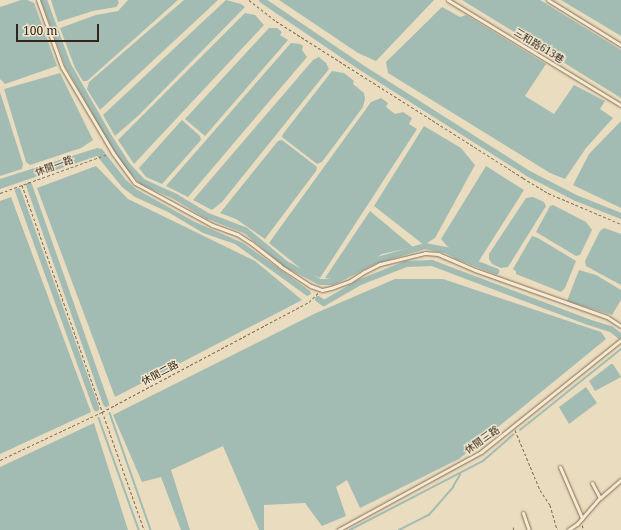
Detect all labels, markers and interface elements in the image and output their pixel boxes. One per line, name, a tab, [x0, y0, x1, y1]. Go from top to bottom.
scale bar	[18, 16, 101, 42]
text: 100 m	[23, 22, 58, 39]
street label: 三和路613巷	[512, 26, 566, 66]
street label: 休閒一路	[33, 154, 75, 178]
street label: 休閒二路	[140, 358, 180, 388]
street label: 休閒三路	[462, 424, 502, 456]

